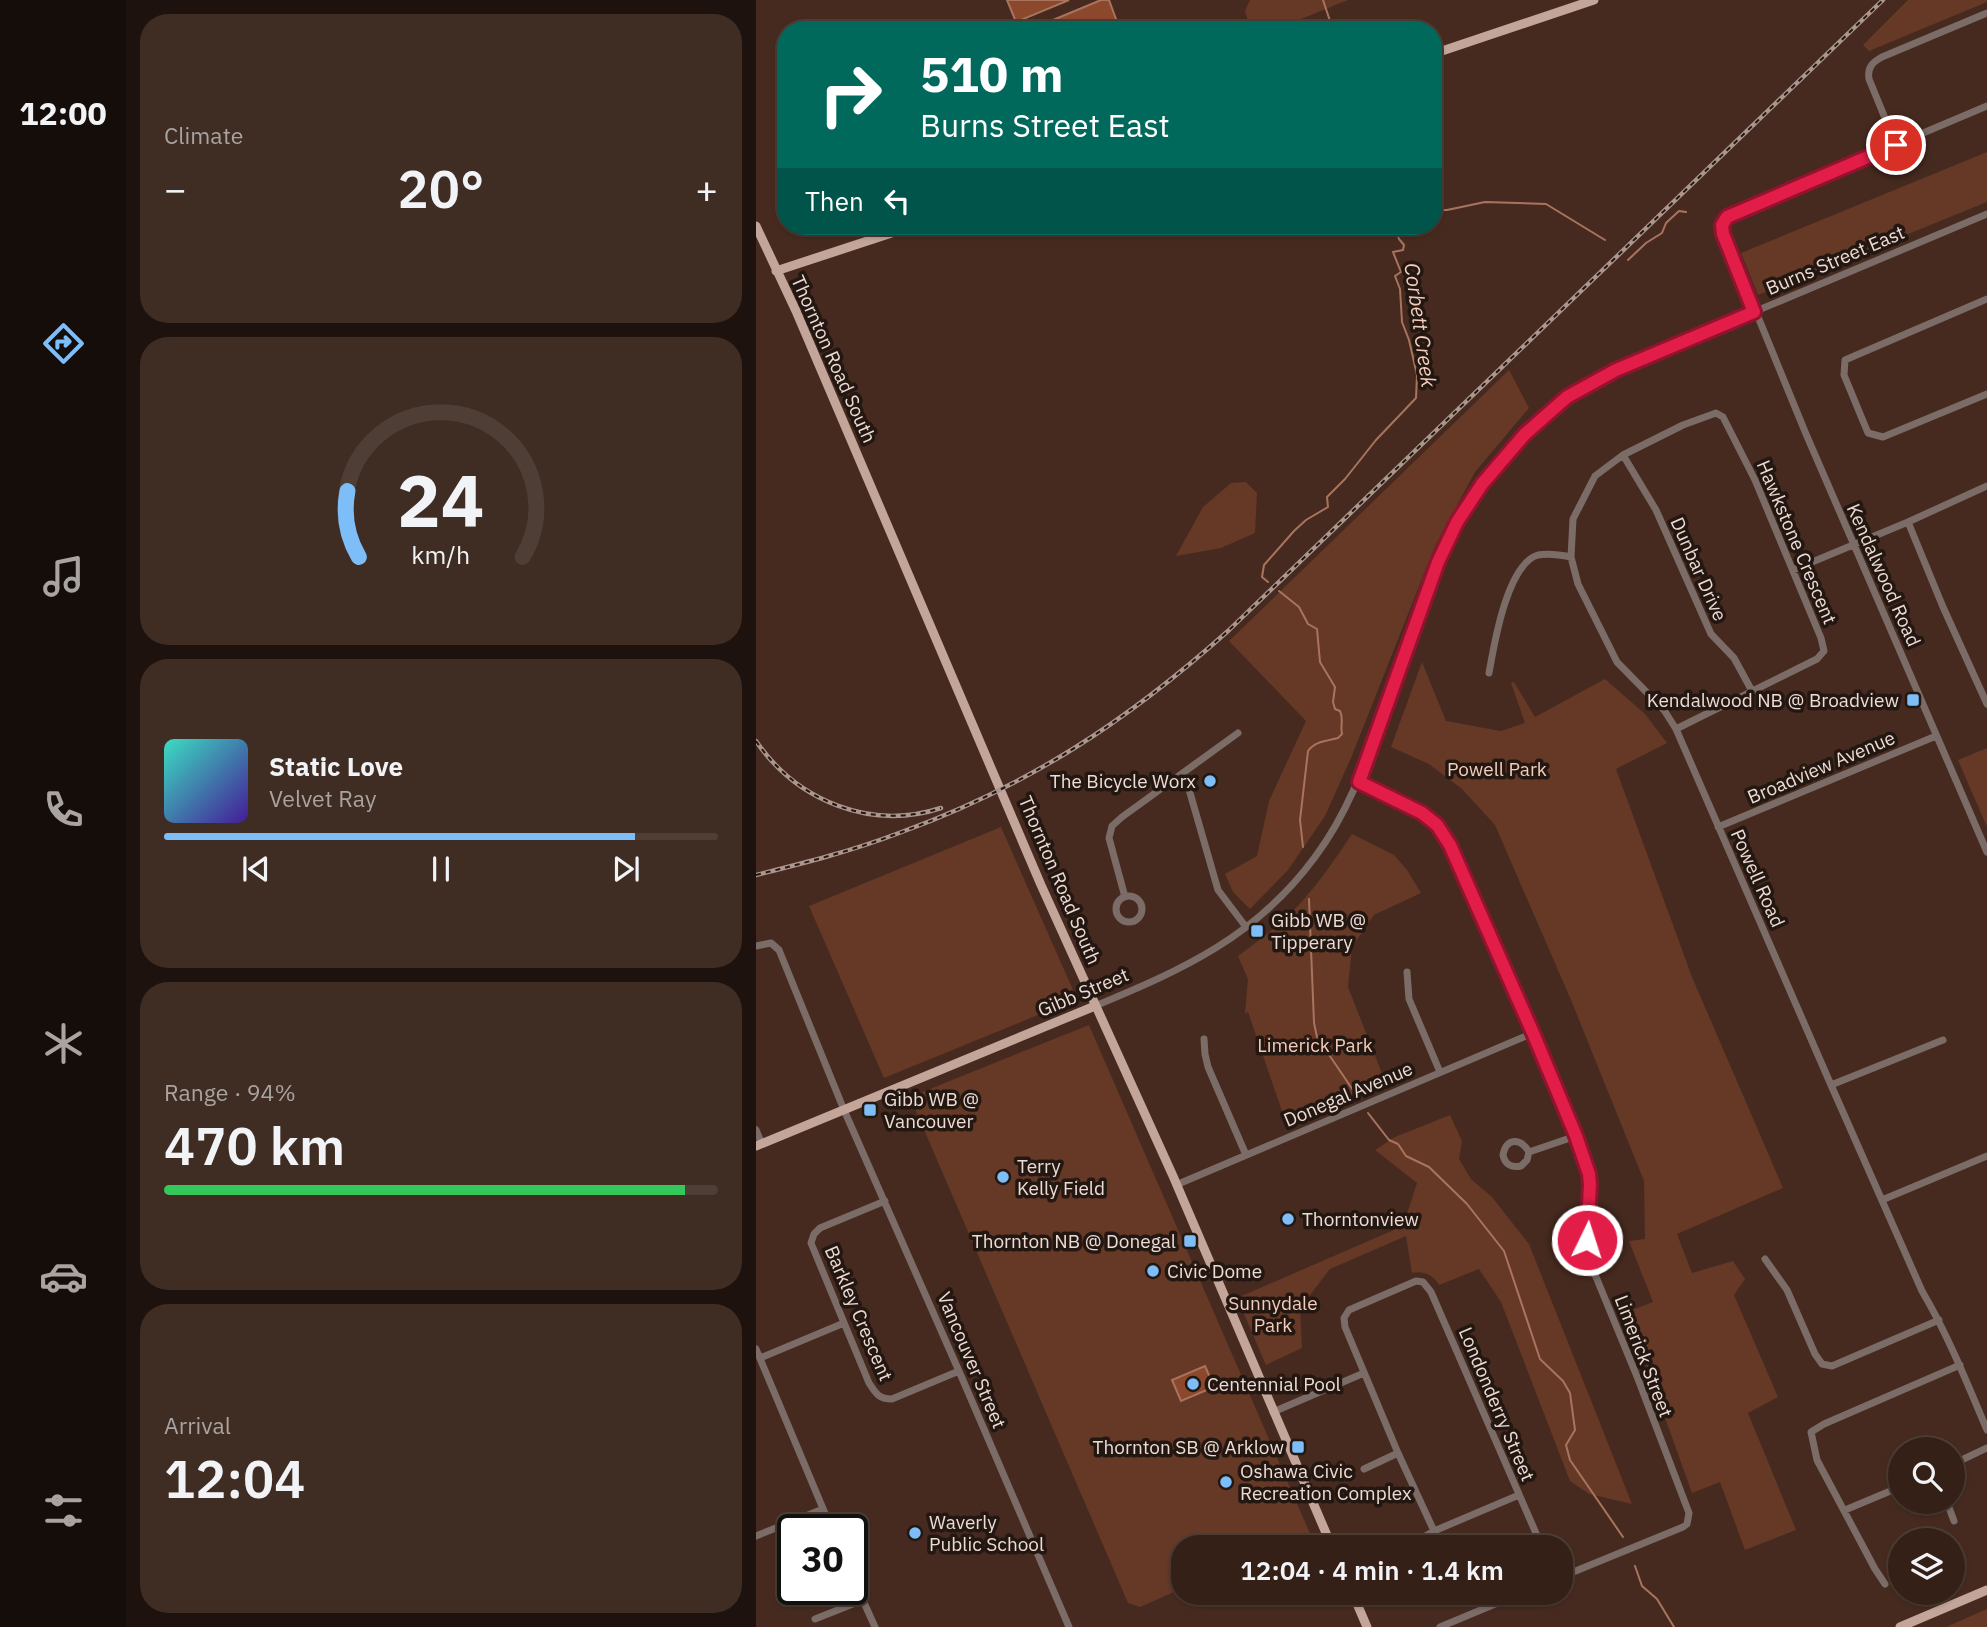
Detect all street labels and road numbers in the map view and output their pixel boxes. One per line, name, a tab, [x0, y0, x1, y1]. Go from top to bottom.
street label: Burns Street East	[1762, 220, 1908, 300]
street label: Thornton Road South	[786, 272, 882, 446]
street label: Hawkstone Crescent	[1752, 456, 1842, 628]
street label: Kendalwood Road	[1842, 500, 1926, 650]
street label: Dunbar Drive	[1665, 513, 1733, 625]
street label: Broadview Avenue	[1744, 725, 1898, 809]
street label: Thornton Road South	[1014, 792, 1106, 968]
street label: Powell Road	[1726, 825, 1790, 931]
street label: Gibb Street	[1034, 962, 1132, 1022]
street label: Donegal Avenue	[1280, 1056, 1416, 1132]
street label: Barkley Crescent	[820, 1242, 898, 1384]
street label: Vancouver Street	[932, 1288, 1012, 1432]
street label: Limerick Street	[1610, 1291, 1678, 1421]
street label: Londonderry Street	[1454, 1323, 1540, 1485]

